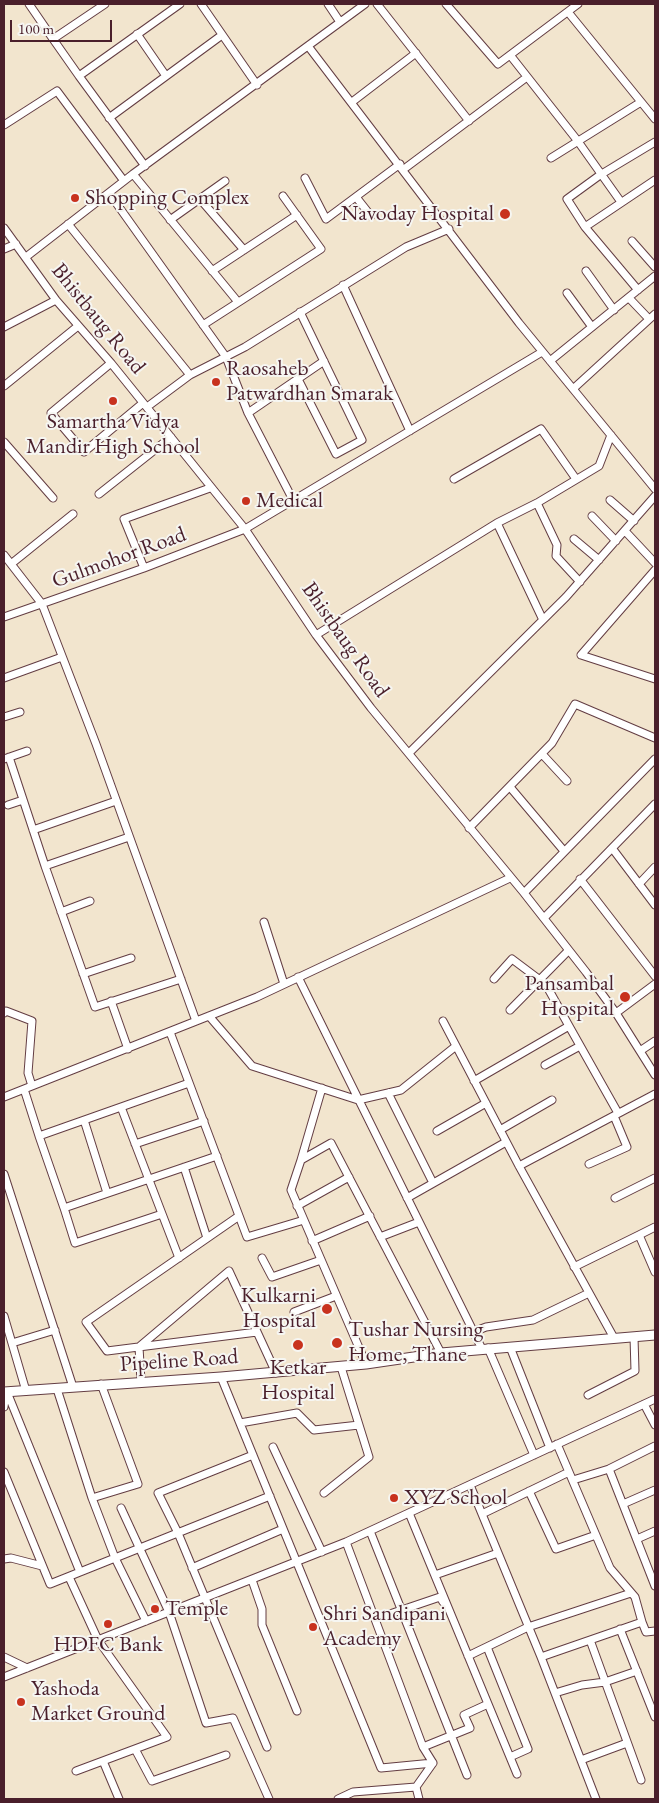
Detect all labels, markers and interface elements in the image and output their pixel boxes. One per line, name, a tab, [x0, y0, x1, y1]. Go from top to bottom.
scale bar	[12, 10, 115, 42]
text: 100 m	[18, 19, 54, 38]
place label: Shopping Complex	[85, 185, 249, 211]
marker: Shopping Complex	[69, 192, 81, 204]
place label: Navoday Hospital	[341, 201, 494, 227]
marker: Navoday Hospital	[498, 207, 512, 221]
street label: Bhistbaug Road	[45, 258, 151, 380]
place label: Raosaheb Patwardhan Smarak	[226, 356, 393, 408]
marker: Raosaheb Patwardhan Smarak	[210, 376, 222, 388]
marker: Samartha Vidya Mandir High School	[107, 395, 119, 407]
place label: Samartha Vidya Mandir High School	[26, 409, 200, 461]
place label: Medical	[256, 488, 323, 514]
marker: Medical	[240, 495, 252, 507]
street label: Gulmohor Road	[48, 522, 190, 594]
street label: Bhistbaug Road	[295, 577, 395, 703]
place label: Pansambal Hospital	[525, 971, 614, 1022]
marker: Pansambal Hospital	[618, 990, 632, 1004]
place label: Kulkarni Hospital	[241, 1283, 316, 1334]
marker: Kulkarni Hospital	[320, 1302, 334, 1316]
place label: Tushar Nursing Home, Thane	[348, 1317, 483, 1368]
marker: Tushar Nursing Home, Thane	[330, 1336, 344, 1350]
marker: Ketkar Hospital	[291, 1338, 305, 1352]
street label: Pipeline Road	[119, 1344, 239, 1378]
place label: Ketkar Hospital	[261, 1355, 335, 1406]
place label: XYZ School	[404, 1485, 507, 1511]
marker: XYZ School	[388, 1492, 400, 1504]
place label: Temple	[165, 1596, 228, 1622]
place label: Shri Sandipani Academy	[323, 1601, 446, 1652]
marker: Temple	[149, 1603, 161, 1615]
marker: HDFC Bank	[102, 1618, 114, 1630]
marker: Shri Sandipani Academy	[307, 1621, 319, 1633]
place label: HDFC Bank	[53, 1632, 163, 1658]
place label: Yashoda Market Ground	[31, 1676, 165, 1728]
marker: Yashoda Market Ground	[15, 1696, 27, 1708]

